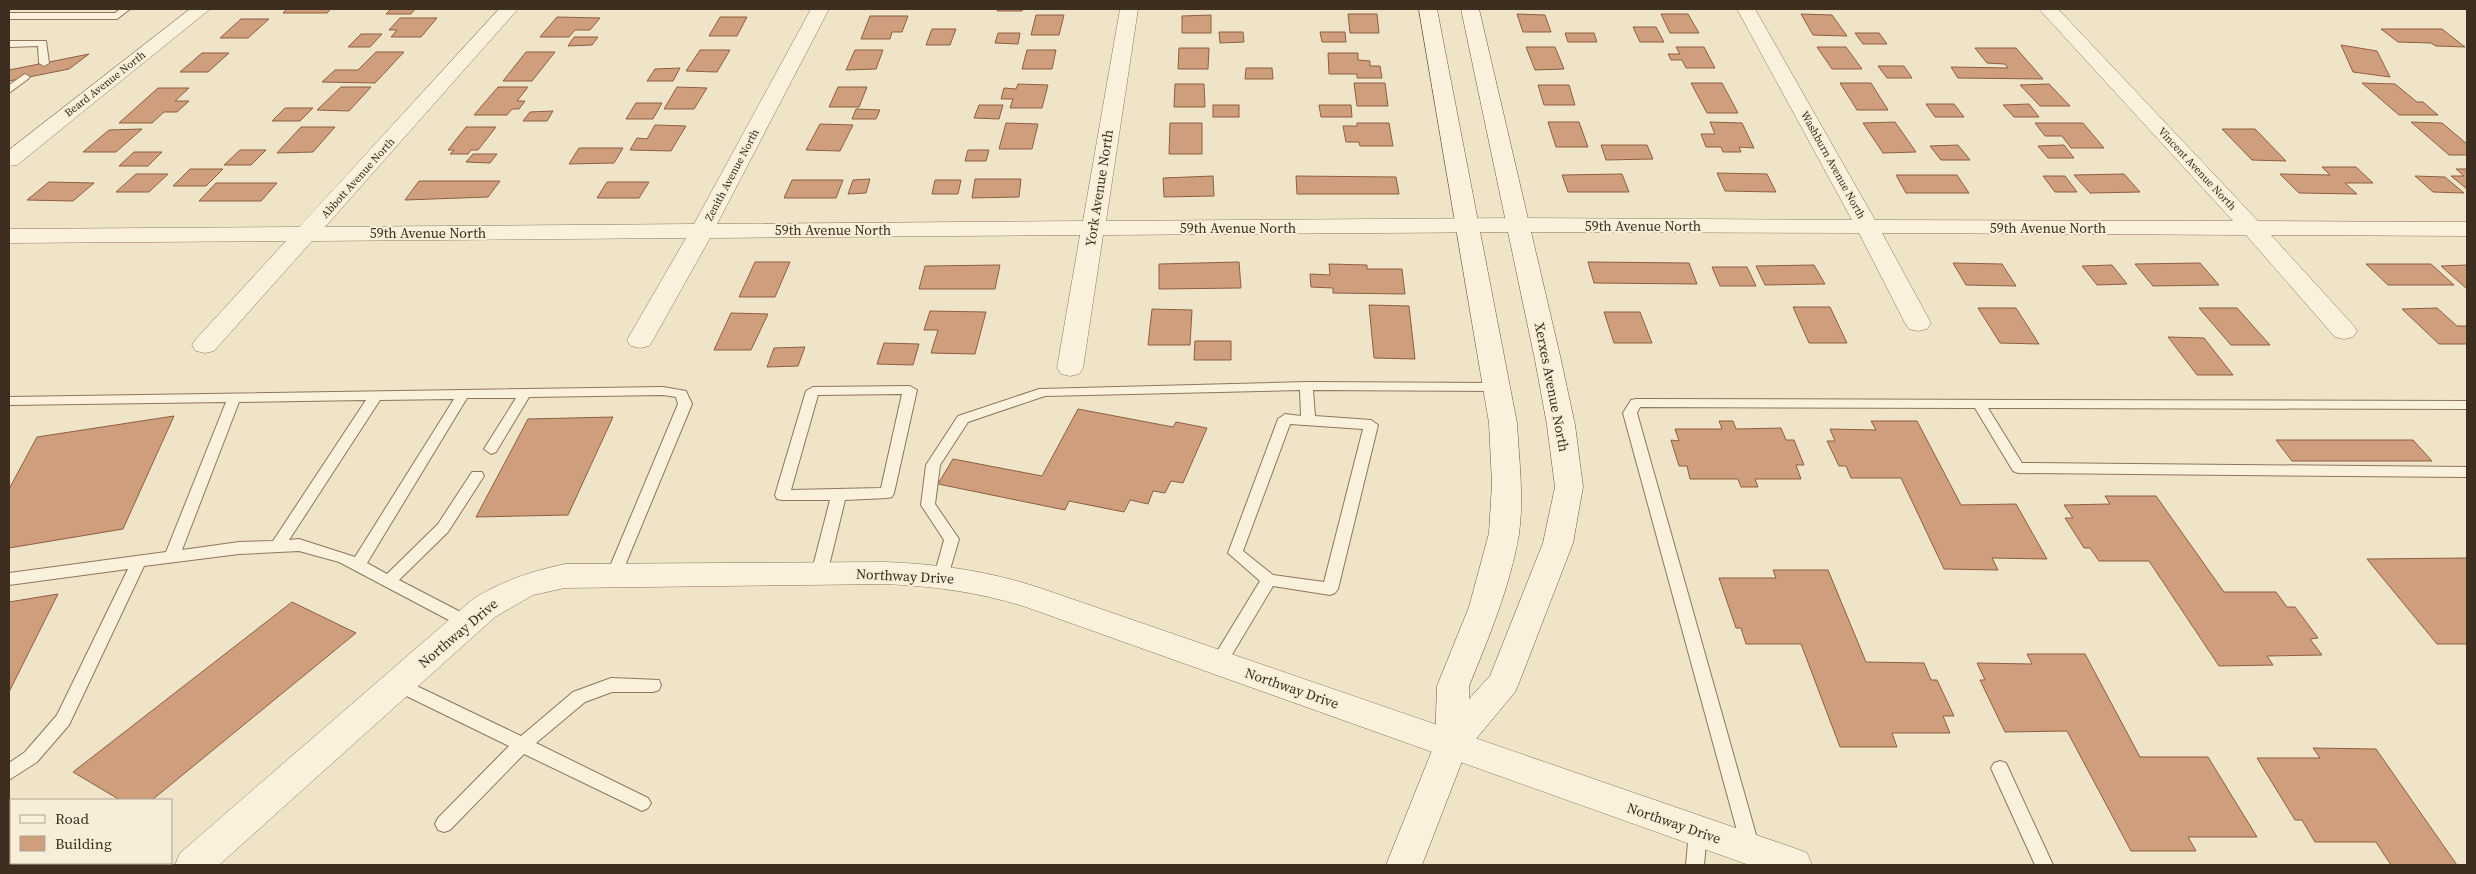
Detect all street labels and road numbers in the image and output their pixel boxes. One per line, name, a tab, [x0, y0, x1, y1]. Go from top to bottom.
street label: Beard Avenue North	[61, 47, 149, 120]
street label: Washburn Avenue North	[1797, 108, 1869, 222]
street label: Vincent Avenue North	[2155, 124, 2240, 214]
street label: Zenith Avenue North	[701, 126, 763, 224]
street label: York Avenue North	[1080, 128, 1118, 248]
street label: Abbott Avenue North	[318, 134, 398, 221]
street label: 59th Avenue North	[1585, 216, 1701, 236]
street label: 59th Avenue North	[1180, 218, 1296, 238]
street label: 59th Avenue North	[1990, 218, 2106, 238]
street label: 59th Avenue North	[775, 220, 891, 240]
street label: 59th Avenue North	[370, 223, 486, 243]
street label: Xerxes Avenue North	[1530, 321, 1574, 453]
street label: Northway Drive	[855, 563, 955, 589]
street label: Northway Drive	[414, 594, 502, 672]
street label: Northway Drive	[1242, 663, 1342, 713]
street label: Northway Drive	[1624, 798, 1724, 848]

